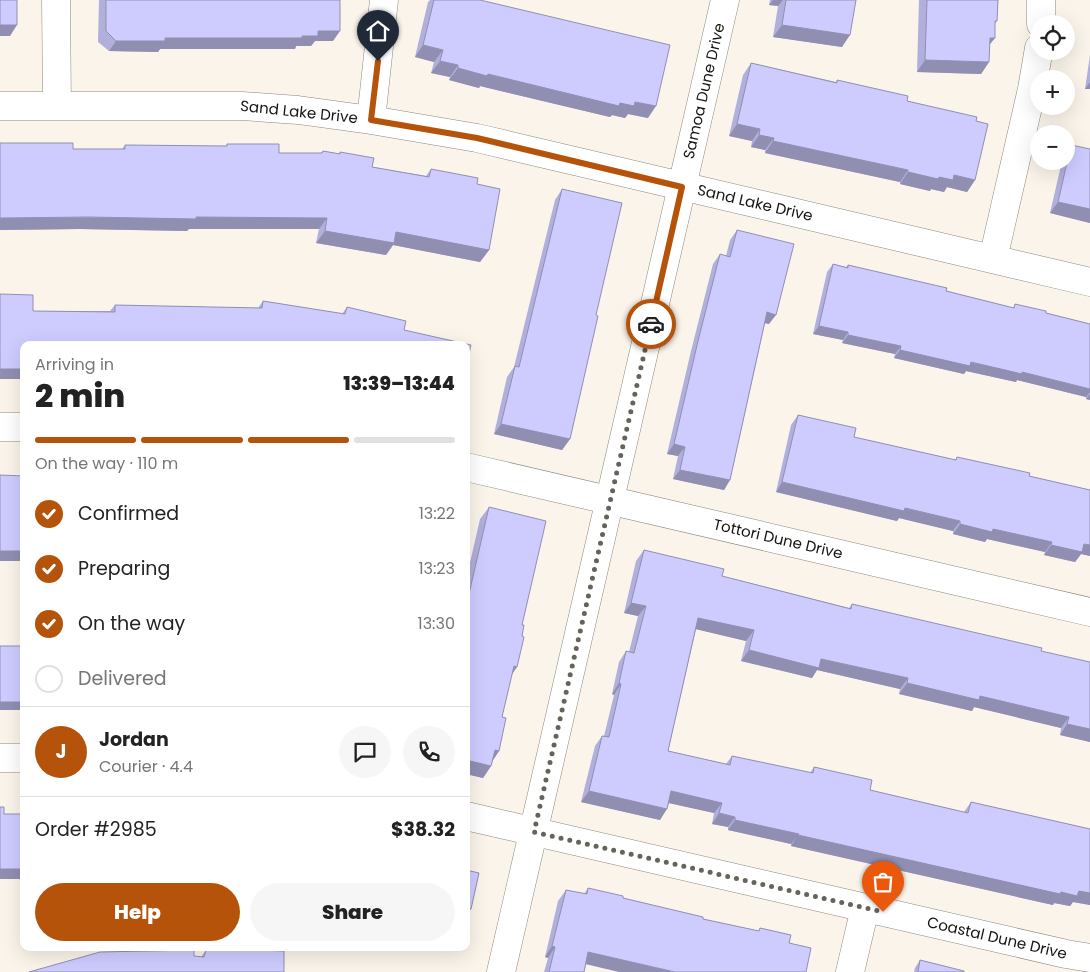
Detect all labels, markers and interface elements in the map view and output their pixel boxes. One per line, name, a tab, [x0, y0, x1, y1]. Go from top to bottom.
pin	[357, 10, 399, 61]
map controls	[1030, 15, 1075, 170]
button: locate	[1030, 15, 1075, 60]
icon: home	[364, 17, 392, 45]
street label: Samoa Dune Drive	[678, 21, 729, 161]
button: +	[1030, 70, 1075, 115]
street label: Sand Lake Drive	[239, 95, 359, 128]
button: −	[1030, 125, 1075, 170]
street label: Sand Lake Drive	[695, 179, 815, 226]
courier	[626, 299, 676, 349]
icon: car	[637, 310, 665, 338]
text: Arriving in	[35, 353, 114, 376]
text: 13:39–13:44	[343, 370, 455, 397]
text: 2 min	[35, 373, 125, 418]
text: On the way · 110 m	[35, 452, 178, 475]
icon: check	[35, 500, 63, 528]
text: Confirmed	[78, 500, 179, 527]
text: 13:22	[419, 502, 455, 525]
street label: Tottori Dune Drive	[711, 513, 845, 564]
icon: check	[35, 555, 63, 583]
text: Preparing	[78, 555, 170, 582]
text: 13:23	[418, 557, 455, 580]
icon: check	[35, 610, 63, 638]
text: On the way	[78, 610, 185, 637]
text: 13:30	[418, 612, 455, 635]
text: Delivered	[78, 665, 167, 692]
text: Jordan	[99, 726, 169, 753]
button: chat	[339, 726, 391, 778]
button: phone	[403, 726, 455, 778]
text: J	[56, 738, 66, 765]
text: Courier · 4.4	[99, 755, 193, 778]
text: Order #2985	[35, 816, 157, 843]
text: $38.32	[391, 816, 455, 843]
pin	[862, 861, 904, 912]
icon: bag	[869, 868, 897, 896]
button: Help	[35, 883, 240, 941]
button: Share	[250, 883, 455, 941]
street label: Coastal Dune Drive	[925, 911, 1069, 964]

